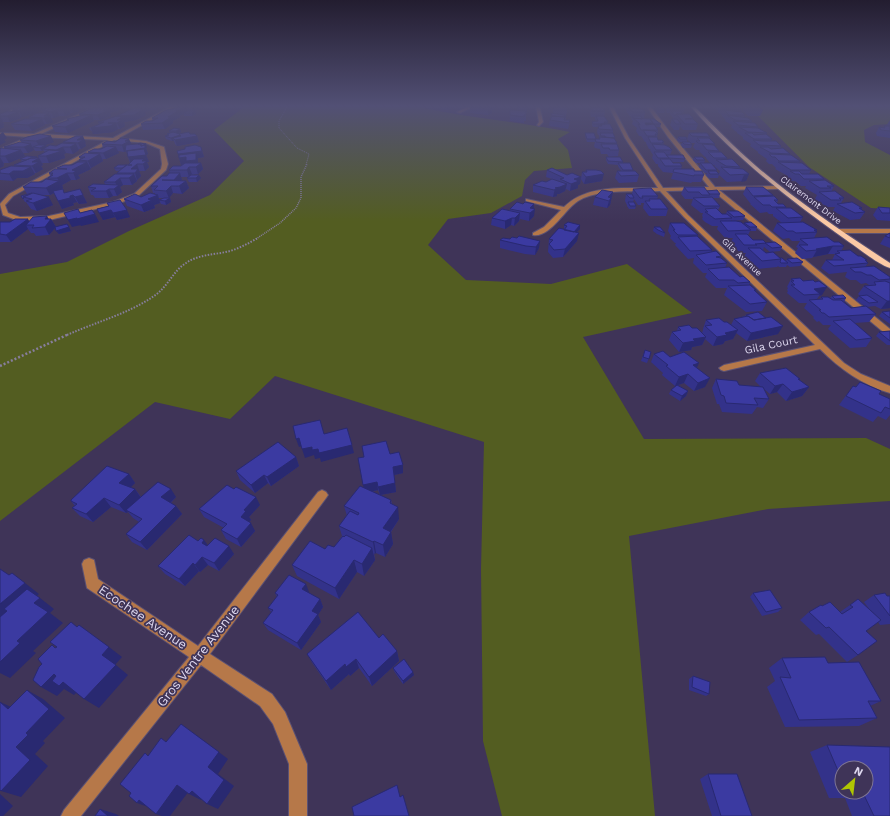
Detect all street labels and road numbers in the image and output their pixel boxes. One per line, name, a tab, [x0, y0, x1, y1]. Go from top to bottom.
street label: Clairemont Drive	[778, 174, 844, 226]
street label: Gila Avenue	[720, 236, 764, 278]
street label: Gila Court	[743, 333, 799, 357]
street label: Ecochee Avenue	[96, 582, 190, 652]
street label: Gros Ventre Avenue	[154, 602, 242, 710]

